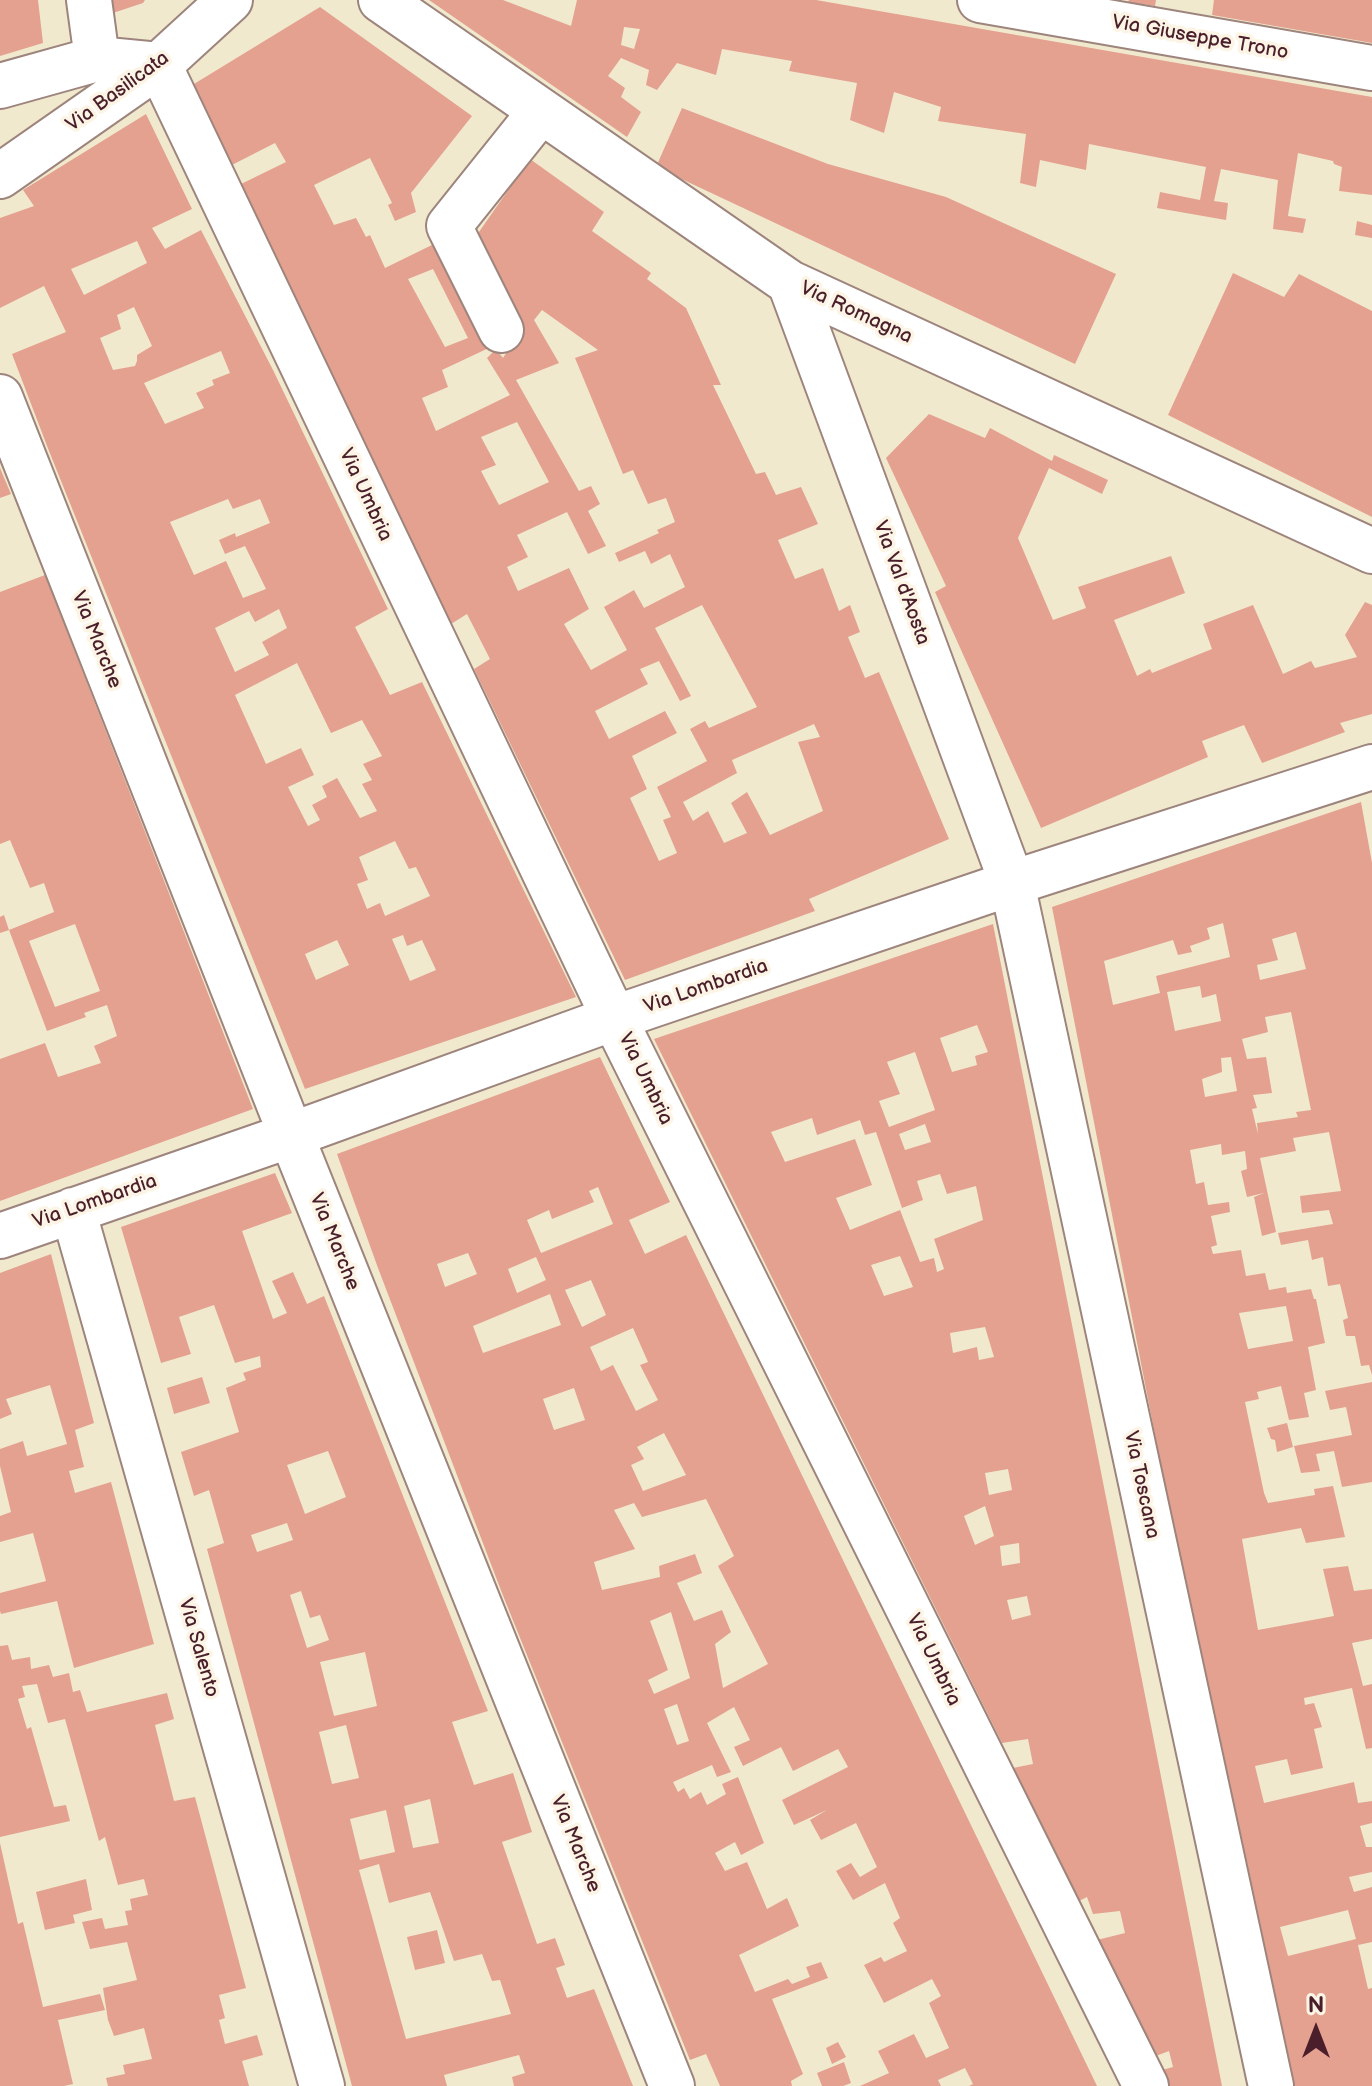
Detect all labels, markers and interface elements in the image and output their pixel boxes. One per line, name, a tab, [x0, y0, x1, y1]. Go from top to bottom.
street label: Via Giuseppe Trono	[1110, 11, 1290, 65]
street label: Via Basilicata	[62, 47, 174, 137]
street label: Via Romagna	[796, 276, 916, 350]
street label: Via Umbria	[333, 445, 397, 545]
street label: Via Val d'Aosta	[867, 518, 935, 648]
street label: Via Marche	[66, 588, 126, 692]
street label: Via Lombardia	[641, 955, 771, 1019]
street label: Via Umbria	[612, 1029, 678, 1129]
street label: Via Lombardia	[30, 1170, 160, 1234]
street label: Via Marche	[304, 1190, 364, 1294]
street label: Via Toscana	[1118, 1429, 1164, 1541]
street label: Via Salento	[172, 1596, 224, 1700]
street label: Via Umbria	[900, 1610, 966, 1710]
street label: Via Marche	[545, 1792, 605, 1896]
north arrow	[1276, 1990, 1356, 2070]
text: N	[1308, 1992, 1324, 2019]

